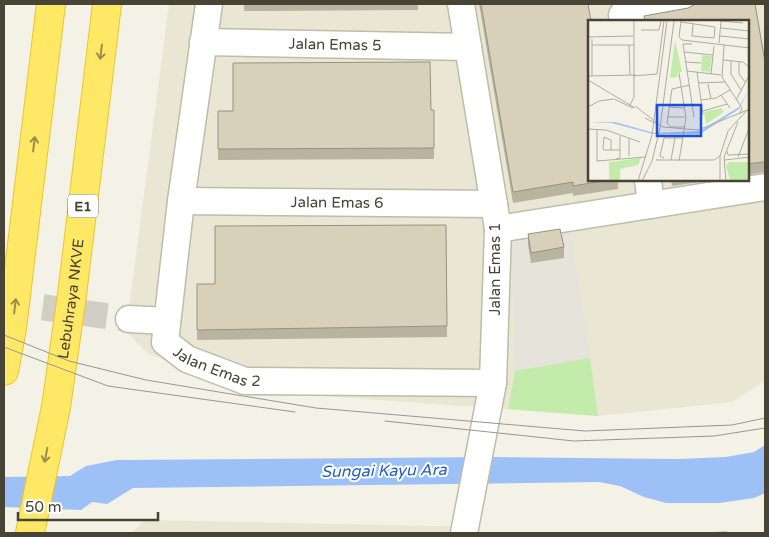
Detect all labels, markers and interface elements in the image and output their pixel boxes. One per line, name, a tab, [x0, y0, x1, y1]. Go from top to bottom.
inset map	[588, 20, 749, 181]
street label: Jalan Emas 5	[288, 35, 382, 54]
one-way arrow	[96, 44, 106, 60]
one-way arrow	[29, 136, 39, 152]
street label: Jalan Emas 6	[290, 193, 384, 212]
road number: E1	[68, 195, 98, 218]
street label: Jalan Emas 1	[486, 223, 504, 315]
street label: Lebuhraya NKVE	[54, 237, 88, 360]
one-way arrow	[10, 298, 20, 314]
street label: Jalan Emas 2	[170, 343, 261, 390]
one-way arrow	[41, 447, 50, 463]
water label: Sungai Kayu Ara	[321, 460, 448, 482]
scale bar	[18, 490, 158, 522]
text: 50 m	[25, 498, 62, 516]

